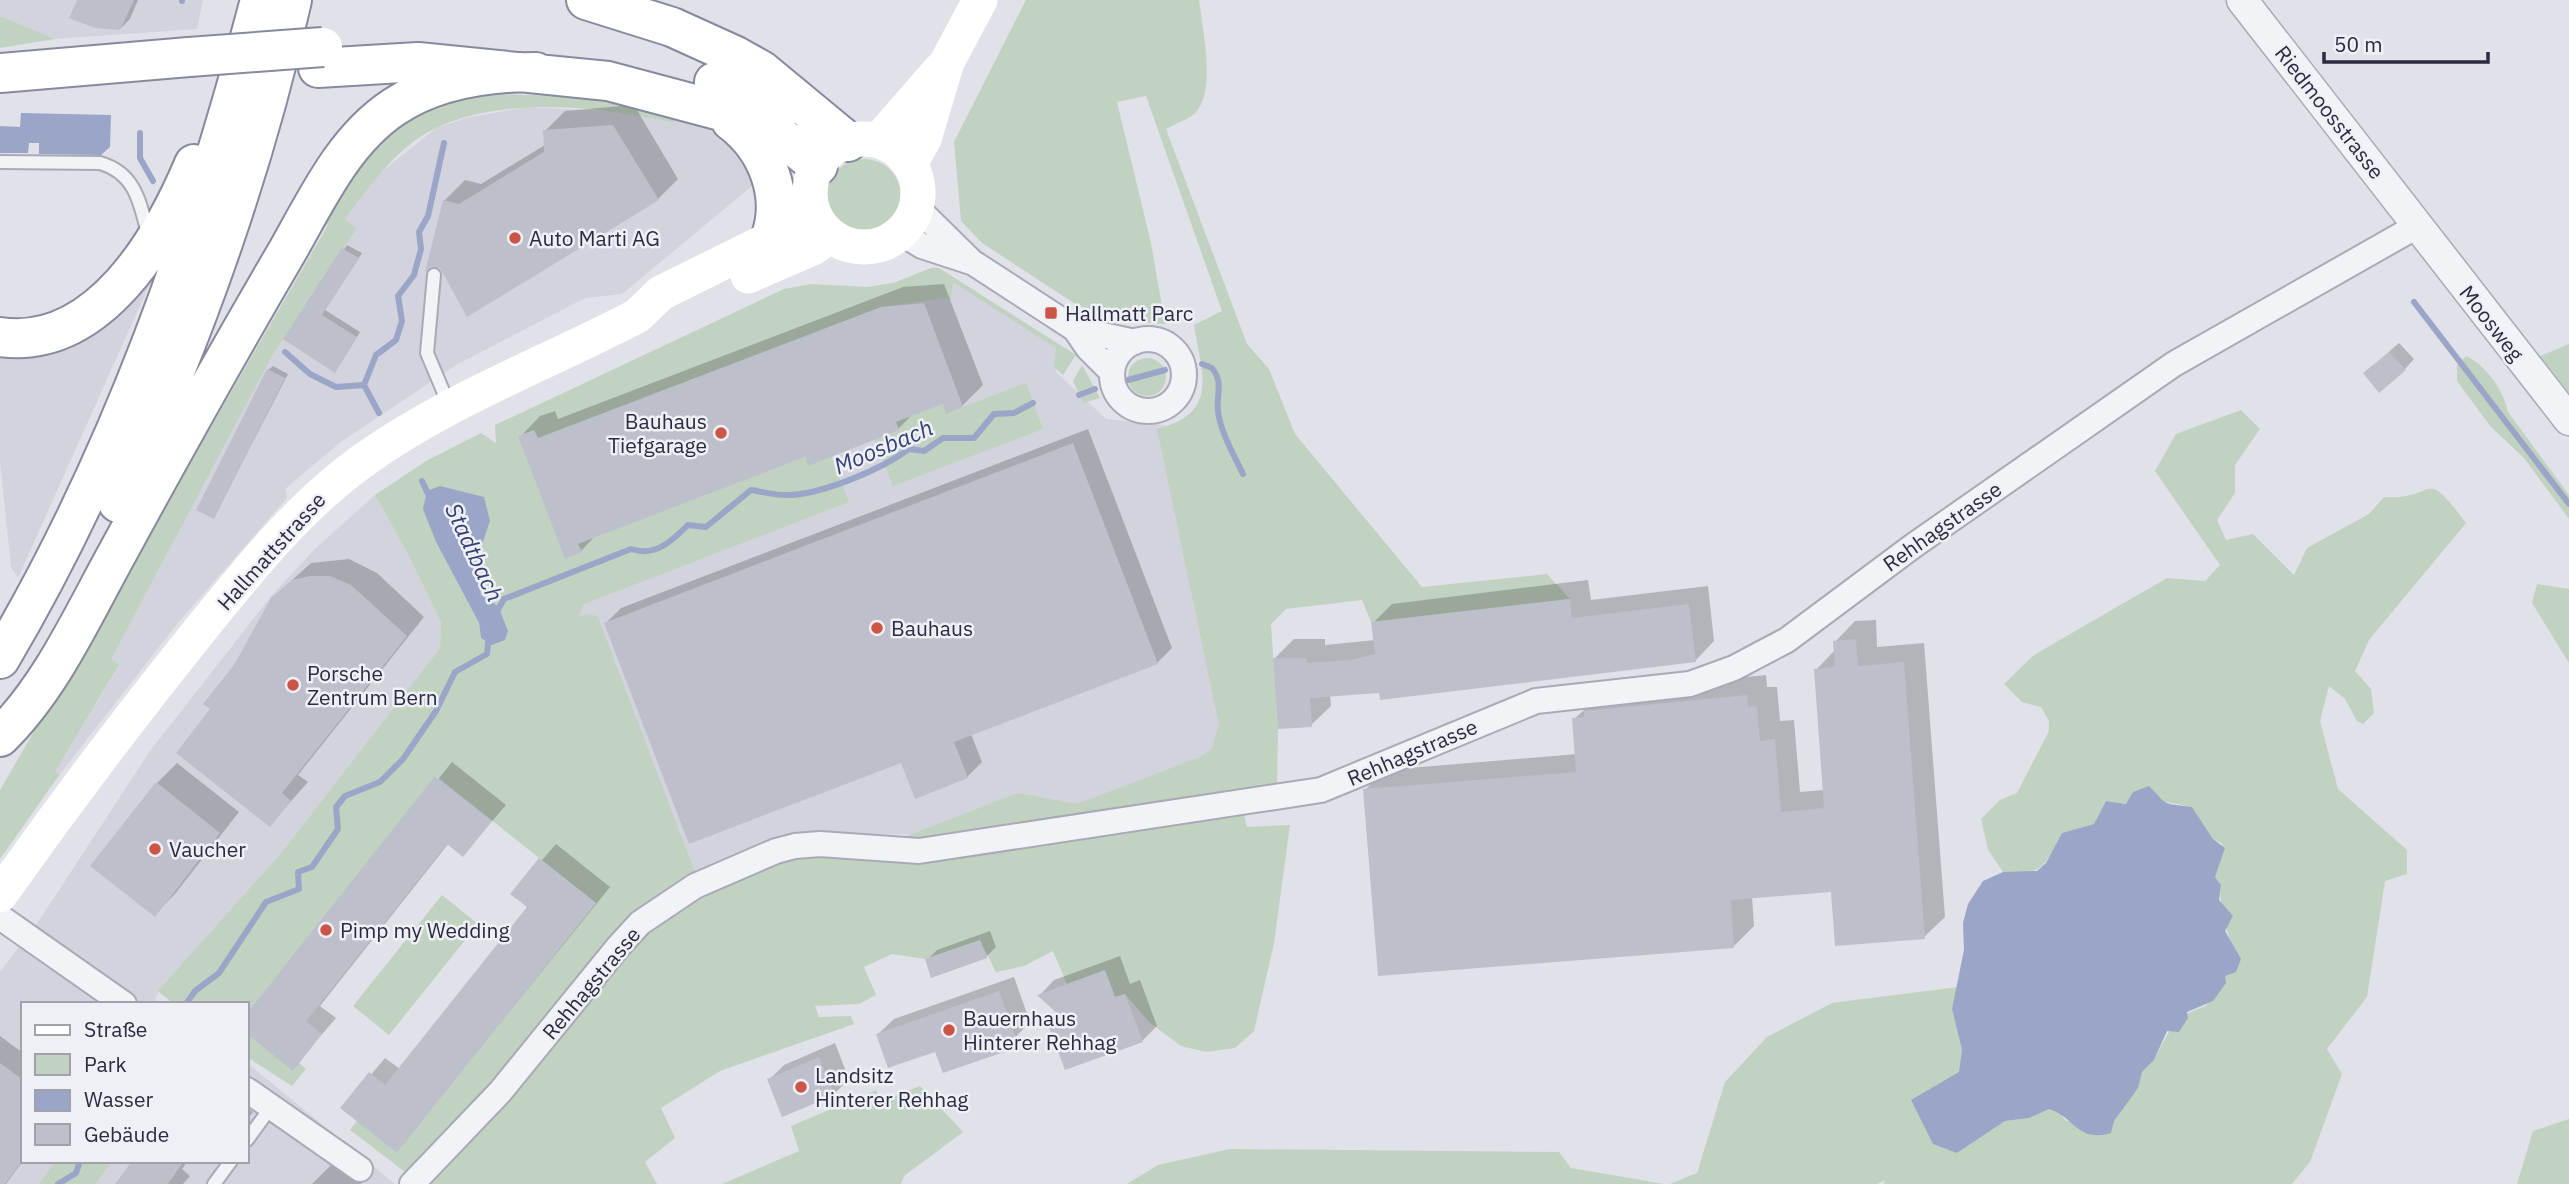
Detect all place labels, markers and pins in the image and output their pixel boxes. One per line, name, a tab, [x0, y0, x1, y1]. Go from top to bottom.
place label: Auto Marti AG	[529, 224, 660, 252]
marker: Auto Marti AG	[507, 230, 523, 246]
place label: Hallmatt Parc	[1065, 299, 1193, 327]
marker: Hallmatt Parc	[1043, 305, 1059, 321]
place label: Bauhaus Tiefgarage	[608, 407, 707, 459]
marker: Bauhaus Tiefgarage	[713, 425, 729, 441]
place label: Bauhaus	[891, 614, 973, 642]
marker: Bauhaus	[869, 620, 885, 636]
place label: Porsche Zentrum Bern	[307, 659, 438, 711]
marker: Porsche Zentrum Bern	[285, 677, 301, 693]
place label: Vaucher	[169, 835, 246, 863]
marker: Vaucher	[147, 841, 163, 857]
place label: Pimp my Wedding	[340, 916, 510, 944]
marker: Pimp my Wedding	[318, 922, 334, 938]
place label: Bauernhaus Hinterer Rehhag	[963, 1004, 1116, 1056]
marker: Bauernhaus Hinterer Rehhag	[941, 1022, 957, 1038]
place label: Landsitz Hinterer Rehhag	[815, 1061, 968, 1113]
marker: Landsitz Hinterer Rehhag	[793, 1079, 809, 1095]

